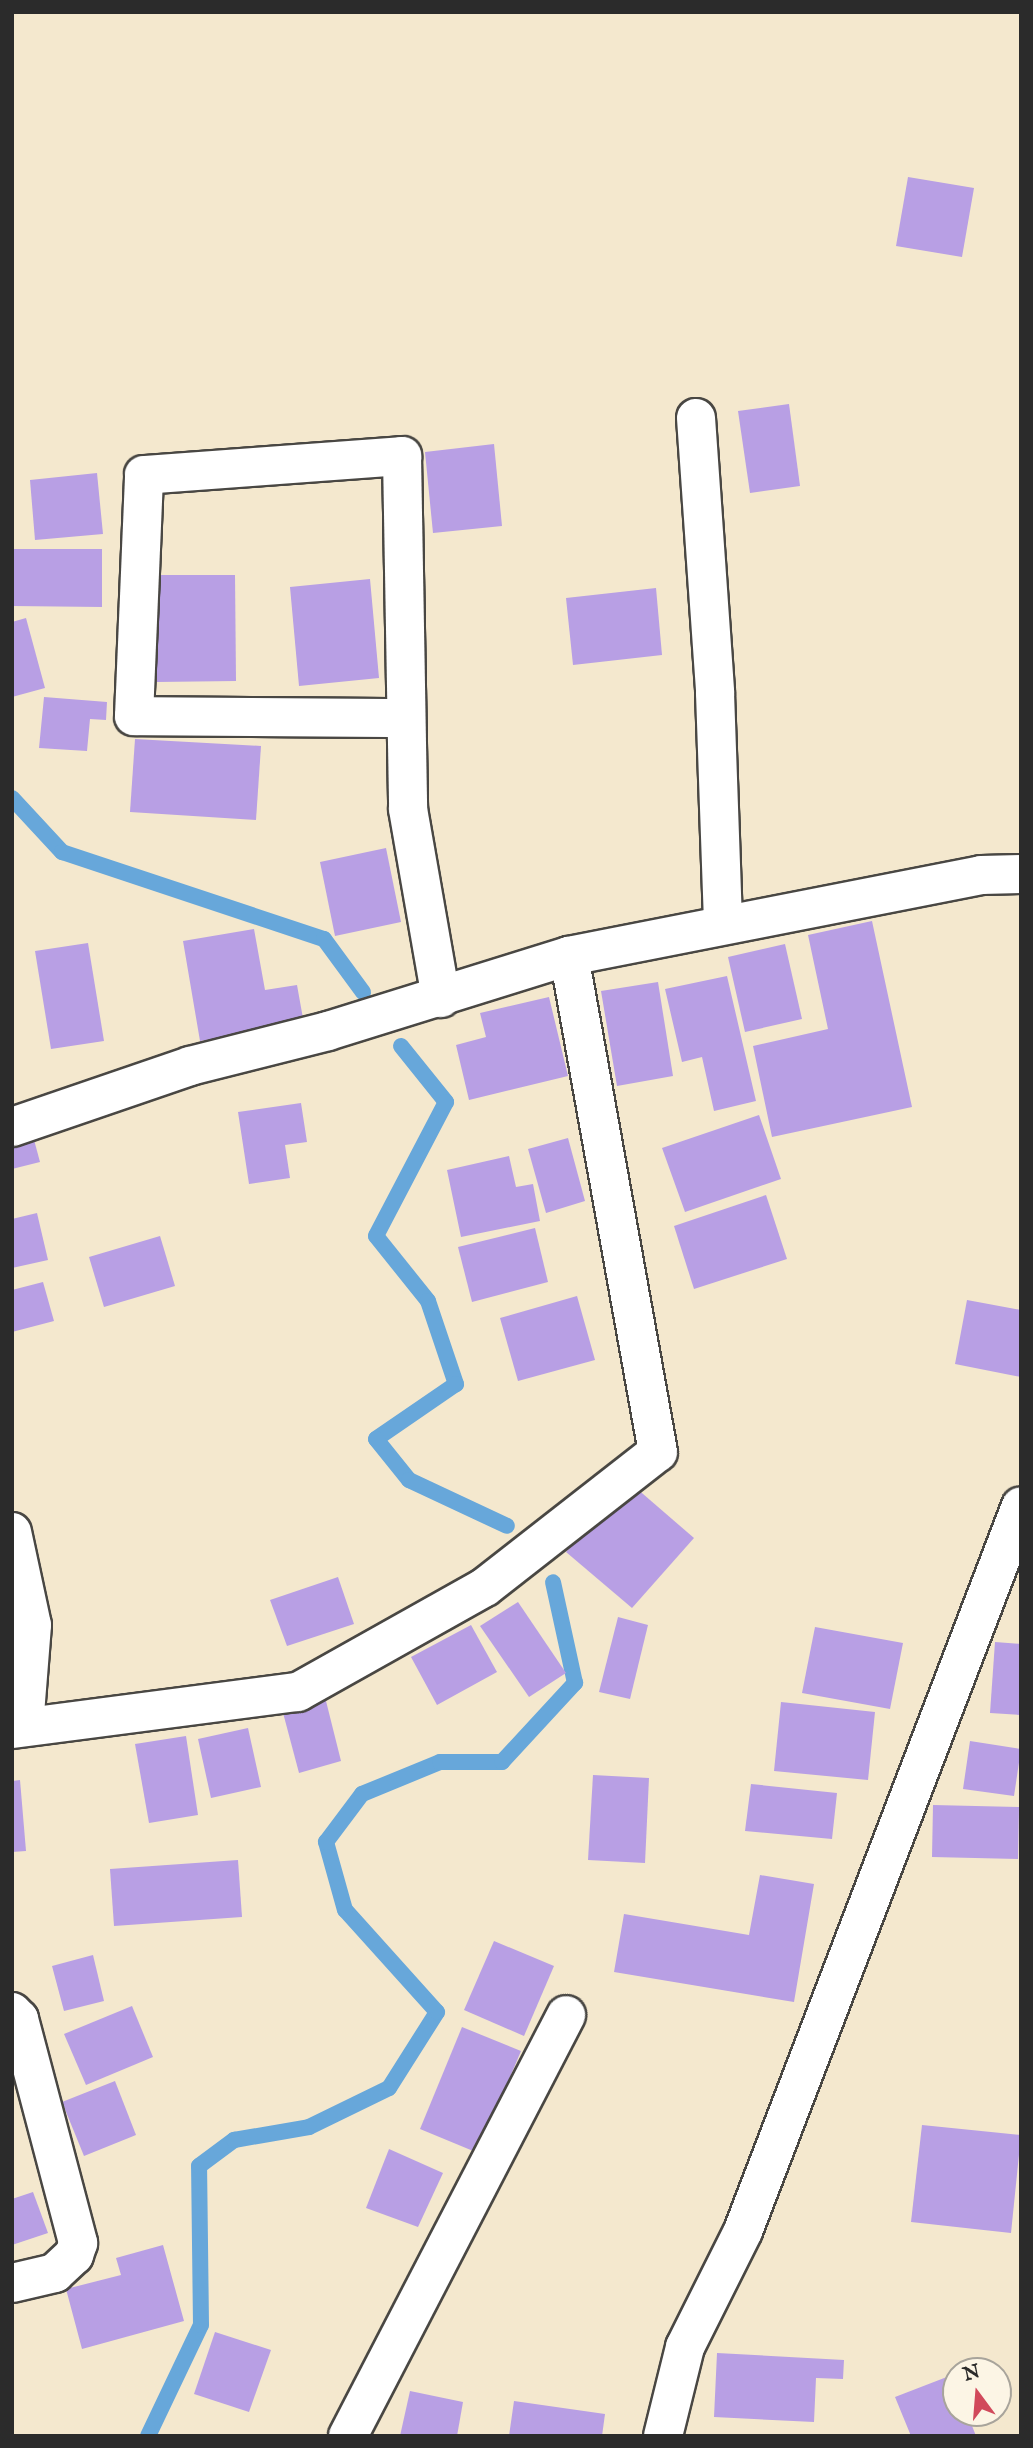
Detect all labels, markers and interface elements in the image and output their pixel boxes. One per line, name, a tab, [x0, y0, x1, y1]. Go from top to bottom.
north arrow	[942, 2357, 1012, 2427]
text: N	[961, 2360, 983, 2388]

